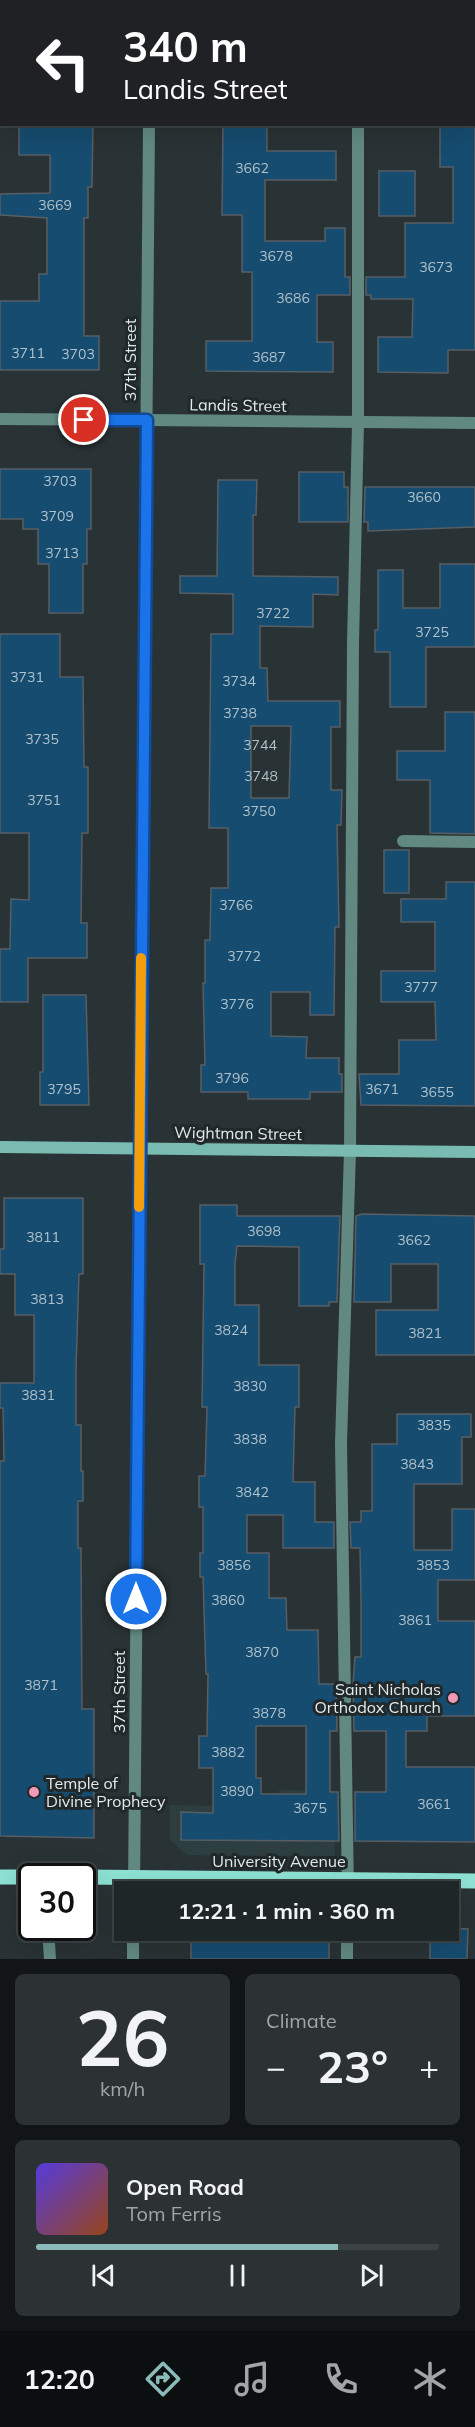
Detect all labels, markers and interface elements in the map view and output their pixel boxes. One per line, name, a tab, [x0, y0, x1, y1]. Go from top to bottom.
text: 340 m	[123, 20, 248, 73]
icon: left	[24, 24, 102, 102]
text: Landis Street	[123, 72, 287, 106]
house number: 3662	[235, 159, 269, 177]
house number: 3669	[38, 196, 72, 214]
house number: 3678	[259, 247, 293, 265]
house number: 3673	[419, 258, 453, 276]
house number: 3686	[276, 289, 310, 307]
street label: 37th Street	[120, 318, 140, 401]
house number: 3711	[11, 344, 45, 362]
house number: 3703	[61, 345, 95, 363]
house number: 3687	[252, 348, 286, 366]
pin	[58, 394, 109, 445]
street label: Landis Street	[189, 394, 287, 416]
icon: arrive	[67, 403, 100, 436]
house number: 3703	[43, 472, 77, 490]
house number: 3660	[407, 488, 441, 506]
house number: 3709	[40, 507, 74, 525]
house number: 3713	[45, 544, 79, 562]
house number: 3722	[256, 604, 290, 622]
house number: 3725	[415, 623, 449, 641]
house number: 3731	[10, 668, 44, 686]
house number: 3734	[222, 672, 256, 690]
house number: 3738	[223, 704, 257, 722]
house number: 3735	[25, 730, 59, 748]
house number: 3744	[243, 736, 277, 754]
house number: 3748	[244, 767, 278, 785]
house number: 3751	[27, 791, 61, 809]
house number: 3750	[242, 802, 276, 820]
house number: 3766	[219, 896, 253, 914]
house number: 3772	[227, 947, 261, 965]
house number: 3777	[404, 978, 438, 996]
house number: 3776	[220, 995, 254, 1013]
house number: 3796	[215, 1069, 249, 1087]
house number: 3795	[47, 1080, 81, 1098]
house number: 3671	[365, 1080, 399, 1098]
house number: 3655	[420, 1083, 454, 1101]
street label: Wightman Street	[174, 1122, 302, 1144]
house number: 3698	[247, 1222, 281, 1240]
house number: 3811	[26, 1228, 60, 1246]
house number: 3662	[397, 1231, 431, 1249]
house number: 3813	[30, 1290, 64, 1308]
house number: 3824	[214, 1321, 248, 1339]
house number: 3821	[408, 1324, 442, 1342]
house number: 3830	[233, 1377, 267, 1395]
house number: 3831	[21, 1386, 55, 1404]
house number: 3835	[417, 1416, 451, 1434]
house number: 3838	[233, 1430, 267, 1448]
house number: 3843	[400, 1455, 434, 1473]
house number: 3842	[235, 1483, 269, 1501]
house number: 3856	[217, 1556, 251, 1574]
house number: 3853	[416, 1556, 450, 1574]
position arrow	[104, 1567, 168, 1631]
house number: 3860	[211, 1591, 245, 1609]
house number: 3861	[398, 1611, 432, 1629]
house number: 3870	[245, 1643, 279, 1661]
street label: 37th Street	[109, 1650, 129, 1733]
house number: 3871	[24, 1676, 58, 1694]
place label: Saint Nicholas Orthodox Church	[314, 1679, 441, 1717]
marker: Saint Nicholas Orthodox Church	[446, 1691, 460, 1705]
house number: 3878	[252, 1704, 286, 1722]
house number: 3882	[211, 1743, 245, 1761]
place label: Temple of Divine Prophecy	[46, 1773, 166, 1811]
house number: 3890	[220, 1782, 254, 1800]
marker: Temple of Divine Prophecy	[27, 1785, 41, 1799]
house number: 3661	[417, 1795, 451, 1813]
house number: 3675	[293, 1799, 327, 1817]
street label: University Avenue	[212, 1851, 346, 1871]
speed limit sign: 30	[18, 1863, 96, 1941]
text: 12:21 · 1 min · 360 m	[178, 1897, 395, 1925]
text: 26	[76, 1988, 169, 2086]
text: Climate	[266, 2008, 337, 2033]
text: 23°	[317, 2038, 388, 2094]
text: −	[266, 2046, 286, 2087]
text: +	[419, 2046, 439, 2087]
text: km/h	[100, 2076, 145, 2101]
text: Open Road	[126, 2173, 244, 2201]
text: Tom Ferris	[126, 2201, 222, 2226]
icon: previous	[87, 2259, 120, 2292]
icon: pause	[221, 2259, 254, 2292]
icon: next	[355, 2259, 388, 2292]
icon: directions	[142, 2358, 184, 2400]
icon: music	[231, 2358, 273, 2400]
icon: phone	[320, 2358, 362, 2400]
icon: climate	[409, 2358, 451, 2400]
text: 12:20	[24, 2362, 95, 2396]

